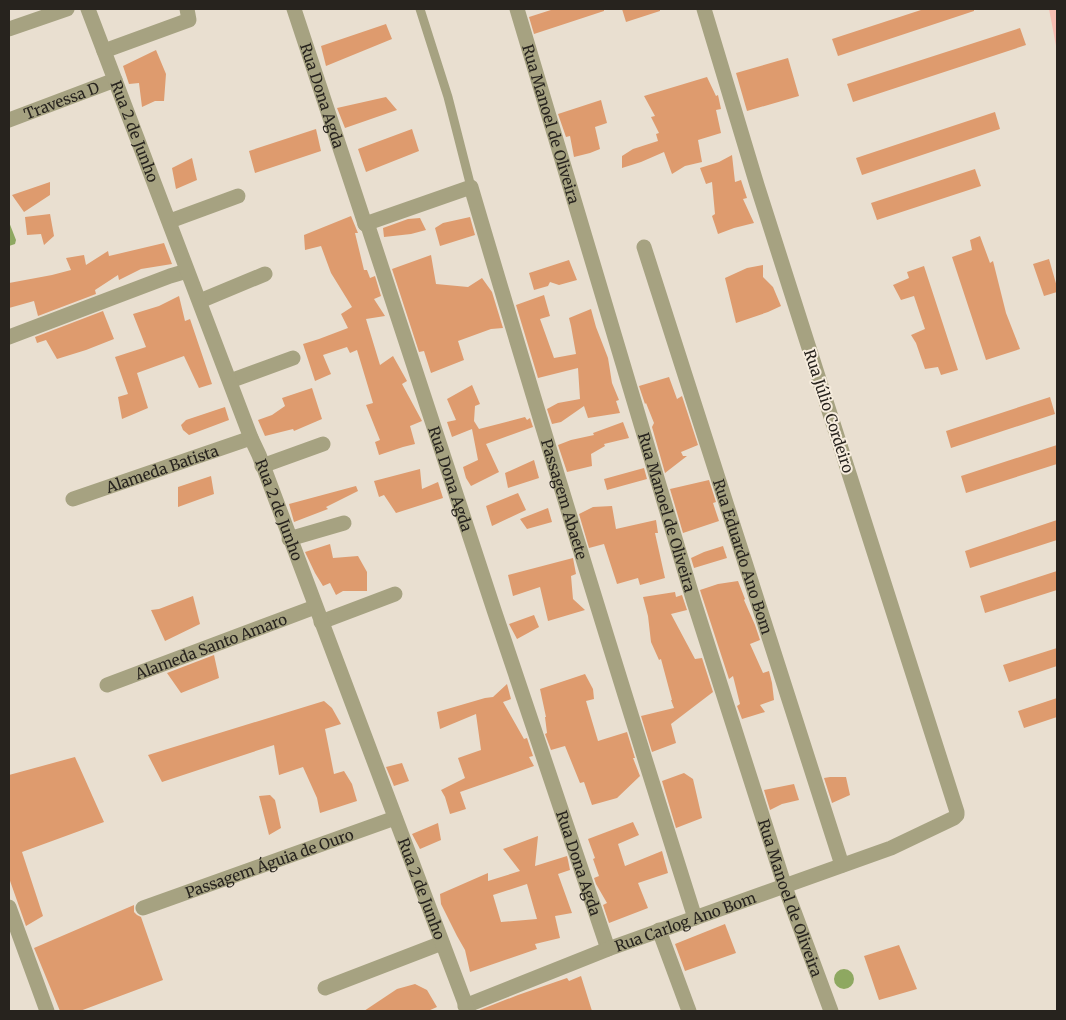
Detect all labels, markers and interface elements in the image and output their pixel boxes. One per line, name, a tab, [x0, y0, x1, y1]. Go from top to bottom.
street label: Rua Dona Agda	[296, 40, 349, 151]
street label: Rua Manoel de Oliveira	[519, 42, 584, 206]
street label: Travessa D	[21, 77, 102, 123]
street label: Rua 2 de Junho	[107, 78, 163, 185]
street label: Rua Júlio Cordeiro	[800, 347, 858, 475]
street label: Rua Dona Agda	[425, 424, 477, 534]
street label: Rua Manoel de Oliveira	[634, 430, 700, 594]
street label: Passagem Abaete	[537, 437, 592, 562]
street label: Alameda Batista	[102, 440, 221, 497]
street label: Rua 2 de Junho	[252, 456, 307, 563]
street label: Rua Eduardo Ano Bom	[709, 476, 777, 637]
street label: Alameda Santo Amaro	[131, 609, 290, 683]
street label: Rua Dona Agda	[553, 808, 606, 918]
street label: Rua Manoel de Oliveira	[754, 817, 827, 979]
street label: Passagem Águia de Ouro	[183, 824, 356, 902]
street label: Rua 2 de Junho	[394, 835, 450, 942]
street label: Rua Carlog Ano Bom	[612, 887, 759, 955]

